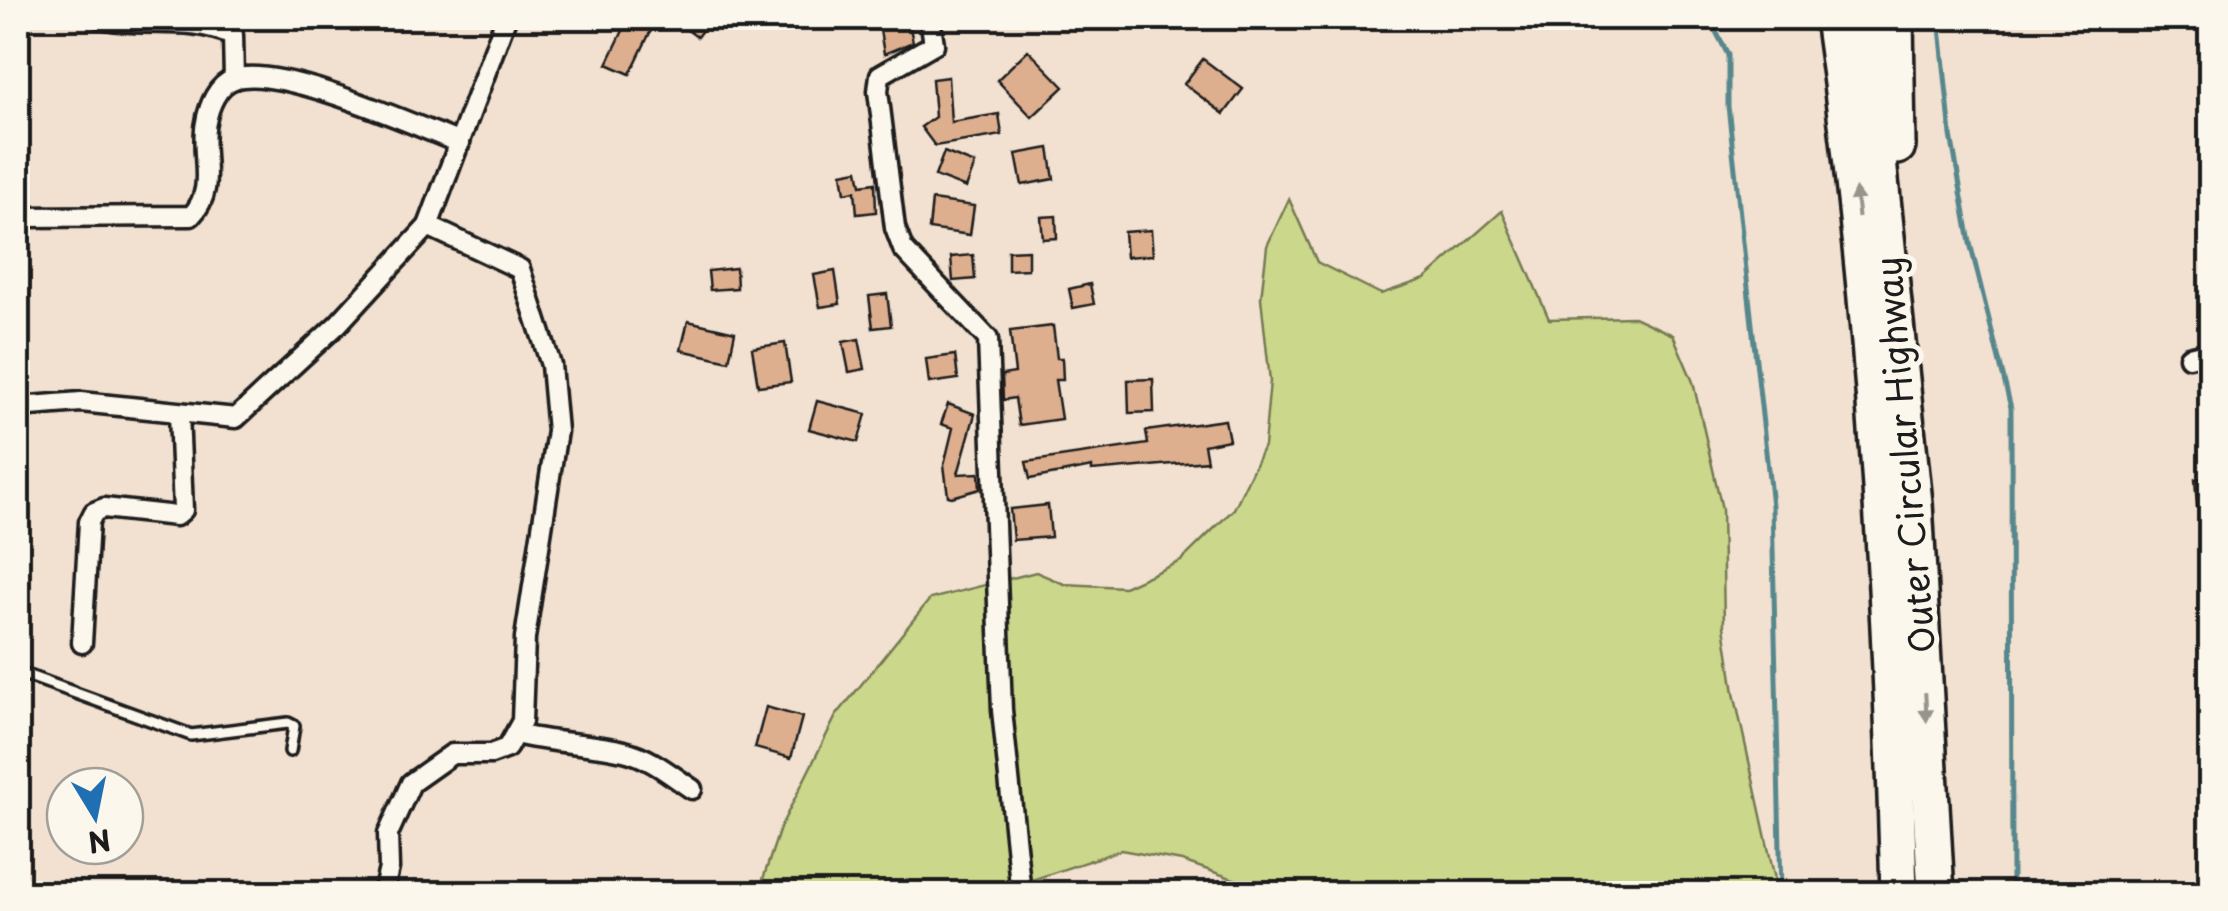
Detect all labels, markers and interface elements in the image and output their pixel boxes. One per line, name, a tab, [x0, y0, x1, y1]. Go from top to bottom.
one-way arrow	[1849, 186, 1865, 218]
street label: Outer Circular Highway	[1860, 255, 1947, 656]
one-way arrow	[1918, 691, 1934, 723]
north arrow	[45, 766, 145, 866]
text: N	[85, 819, 114, 865]

